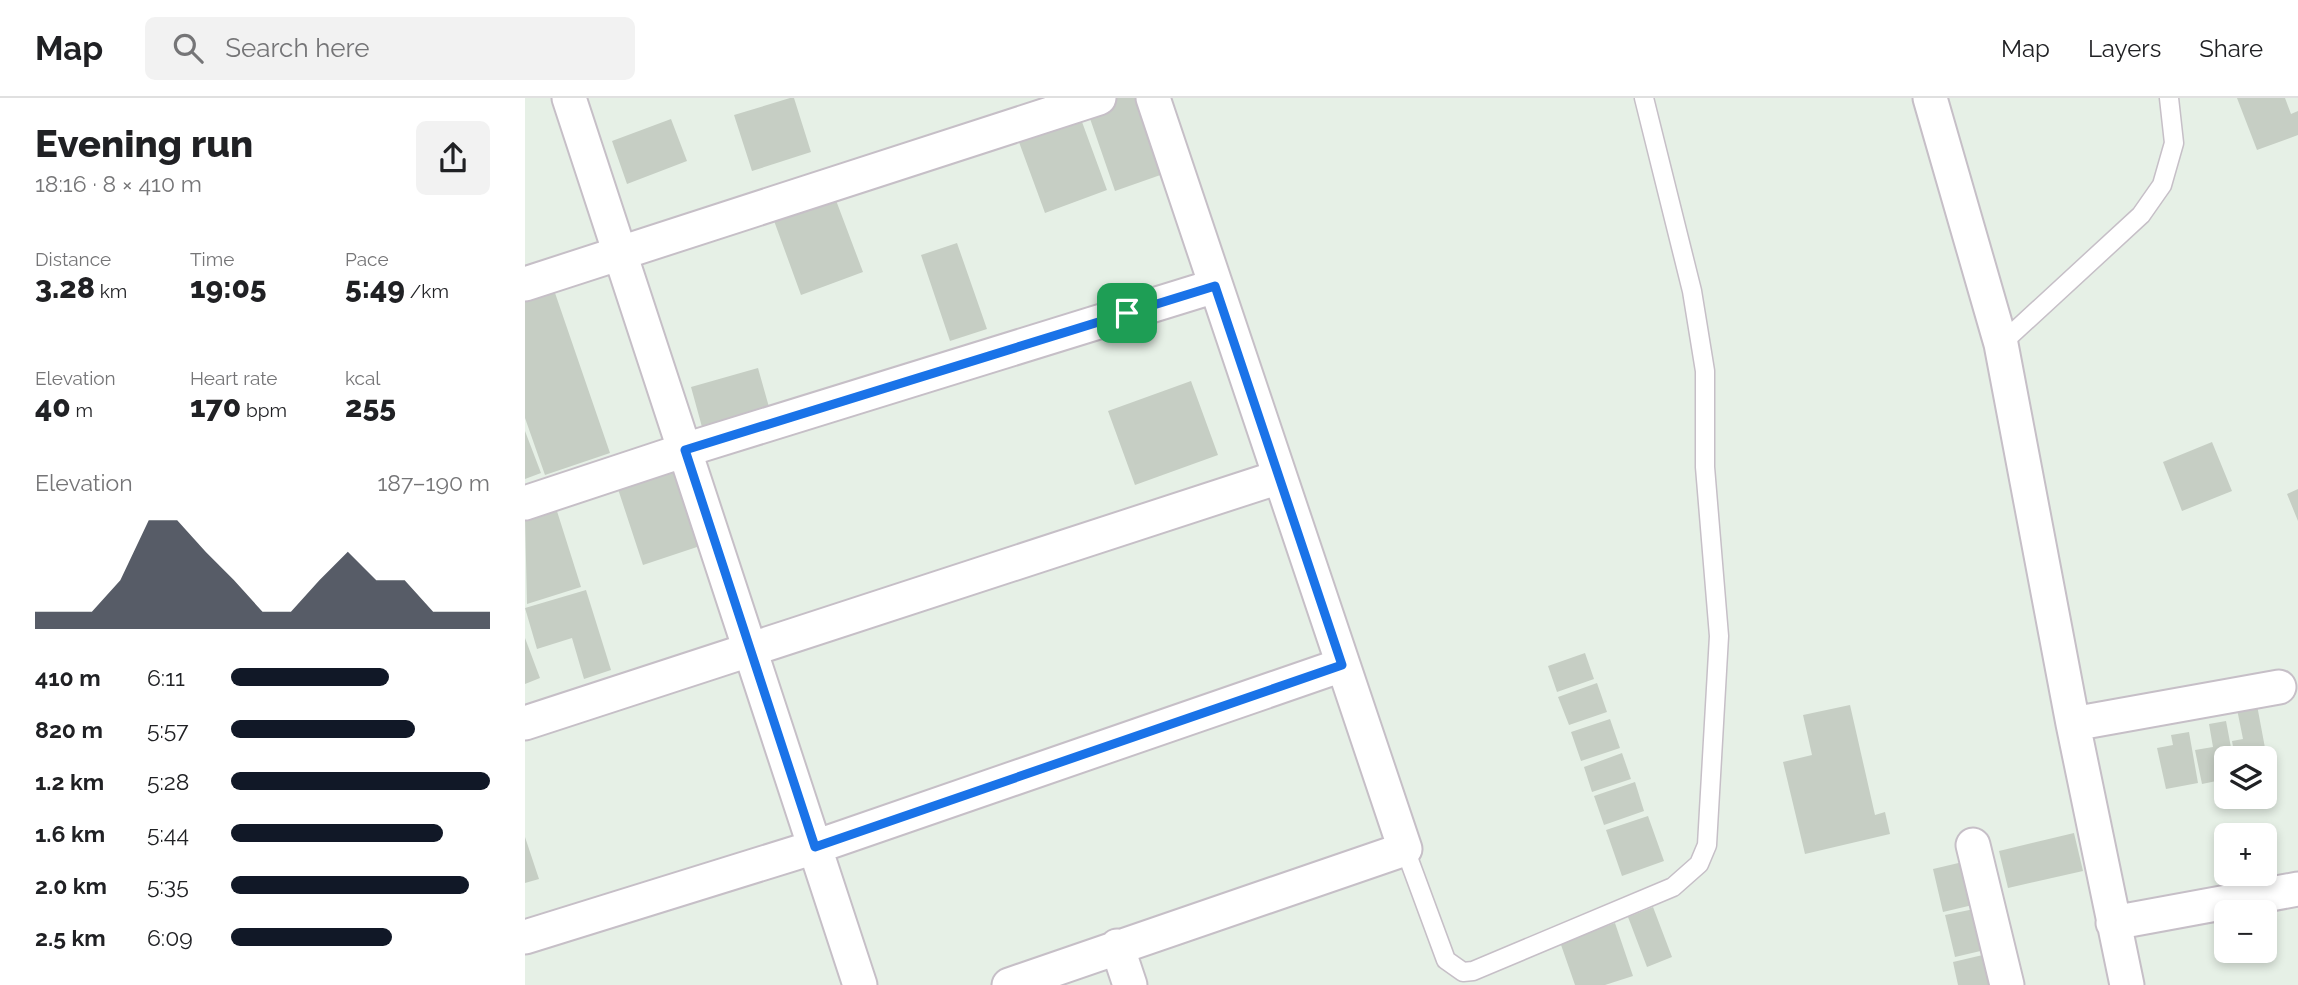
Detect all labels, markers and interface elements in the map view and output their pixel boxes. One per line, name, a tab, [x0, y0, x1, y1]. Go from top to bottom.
search box	[145, 17, 635, 80]
text: Map	[35, 29, 103, 68]
icon: search	[169, 29, 207, 67]
text: Search here	[225, 33, 370, 63]
text: Map	[2001, 34, 2050, 63]
text: Layers	[2088, 34, 2161, 63]
text: Share	[2199, 34, 2263, 63]
text: Evening run	[35, 121, 253, 166]
button: share	[416, 121, 490, 195]
text: 18:16 · 8 × 410 m	[35, 170, 202, 197]
text: Distance	[35, 248, 111, 270]
text: Time	[190, 248, 234, 270]
text: Pace	[345, 248, 389, 270]
text: 3.28	[35, 270, 95, 305]
text: 19:05	[190, 270, 267, 305]
text: 5:49	[345, 270, 405, 305]
text: km	[95, 280, 127, 302]
text: /km	[405, 280, 449, 302]
pin	[1097, 283, 1157, 343]
icon: arrive	[1108, 294, 1146, 332]
text: Elevation	[35, 367, 116, 389]
text: Heart rate	[190, 367, 278, 389]
text: kcal	[345, 367, 381, 389]
text: 40	[35, 389, 71, 424]
text: 170	[190, 389, 241, 424]
text: 255	[345, 389, 396, 424]
text: m	[71, 399, 93, 421]
text: bpm	[241, 399, 287, 421]
text: Elevation	[35, 469, 133, 496]
text: 187–190 m	[378, 469, 490, 496]
text: 410 m	[35, 664, 101, 691]
text: 6:11	[147, 664, 185, 691]
text: 820 m	[35, 716, 103, 743]
text: 5:57	[147, 716, 189, 743]
map controls	[2214, 746, 2277, 963]
button: layers	[2214, 746, 2277, 809]
text: 1.2 km	[35, 768, 104, 795]
text: 5:28	[147, 768, 189, 795]
text: 1.6 km	[35, 820, 105, 847]
text: 5:44	[147, 820, 189, 847]
button: +	[2214, 823, 2277, 886]
text: 2.0 km	[35, 872, 107, 899]
text: 5:35	[147, 872, 189, 899]
button: −	[2214, 900, 2277, 963]
text: 2.5 km	[35, 924, 106, 951]
text: 6:09	[147, 924, 193, 951]

